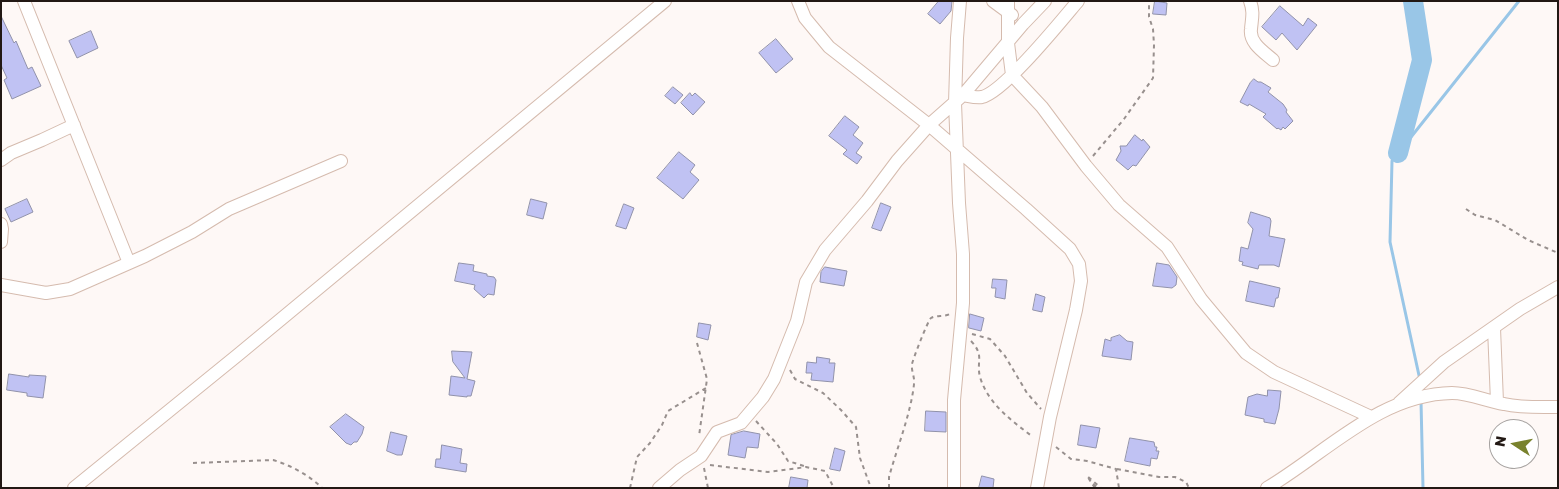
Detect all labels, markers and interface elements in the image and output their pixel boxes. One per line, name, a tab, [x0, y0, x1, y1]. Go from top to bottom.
north arrow	[1489, 419, 1539, 469]
text: N	[1490, 434, 1509, 448]

